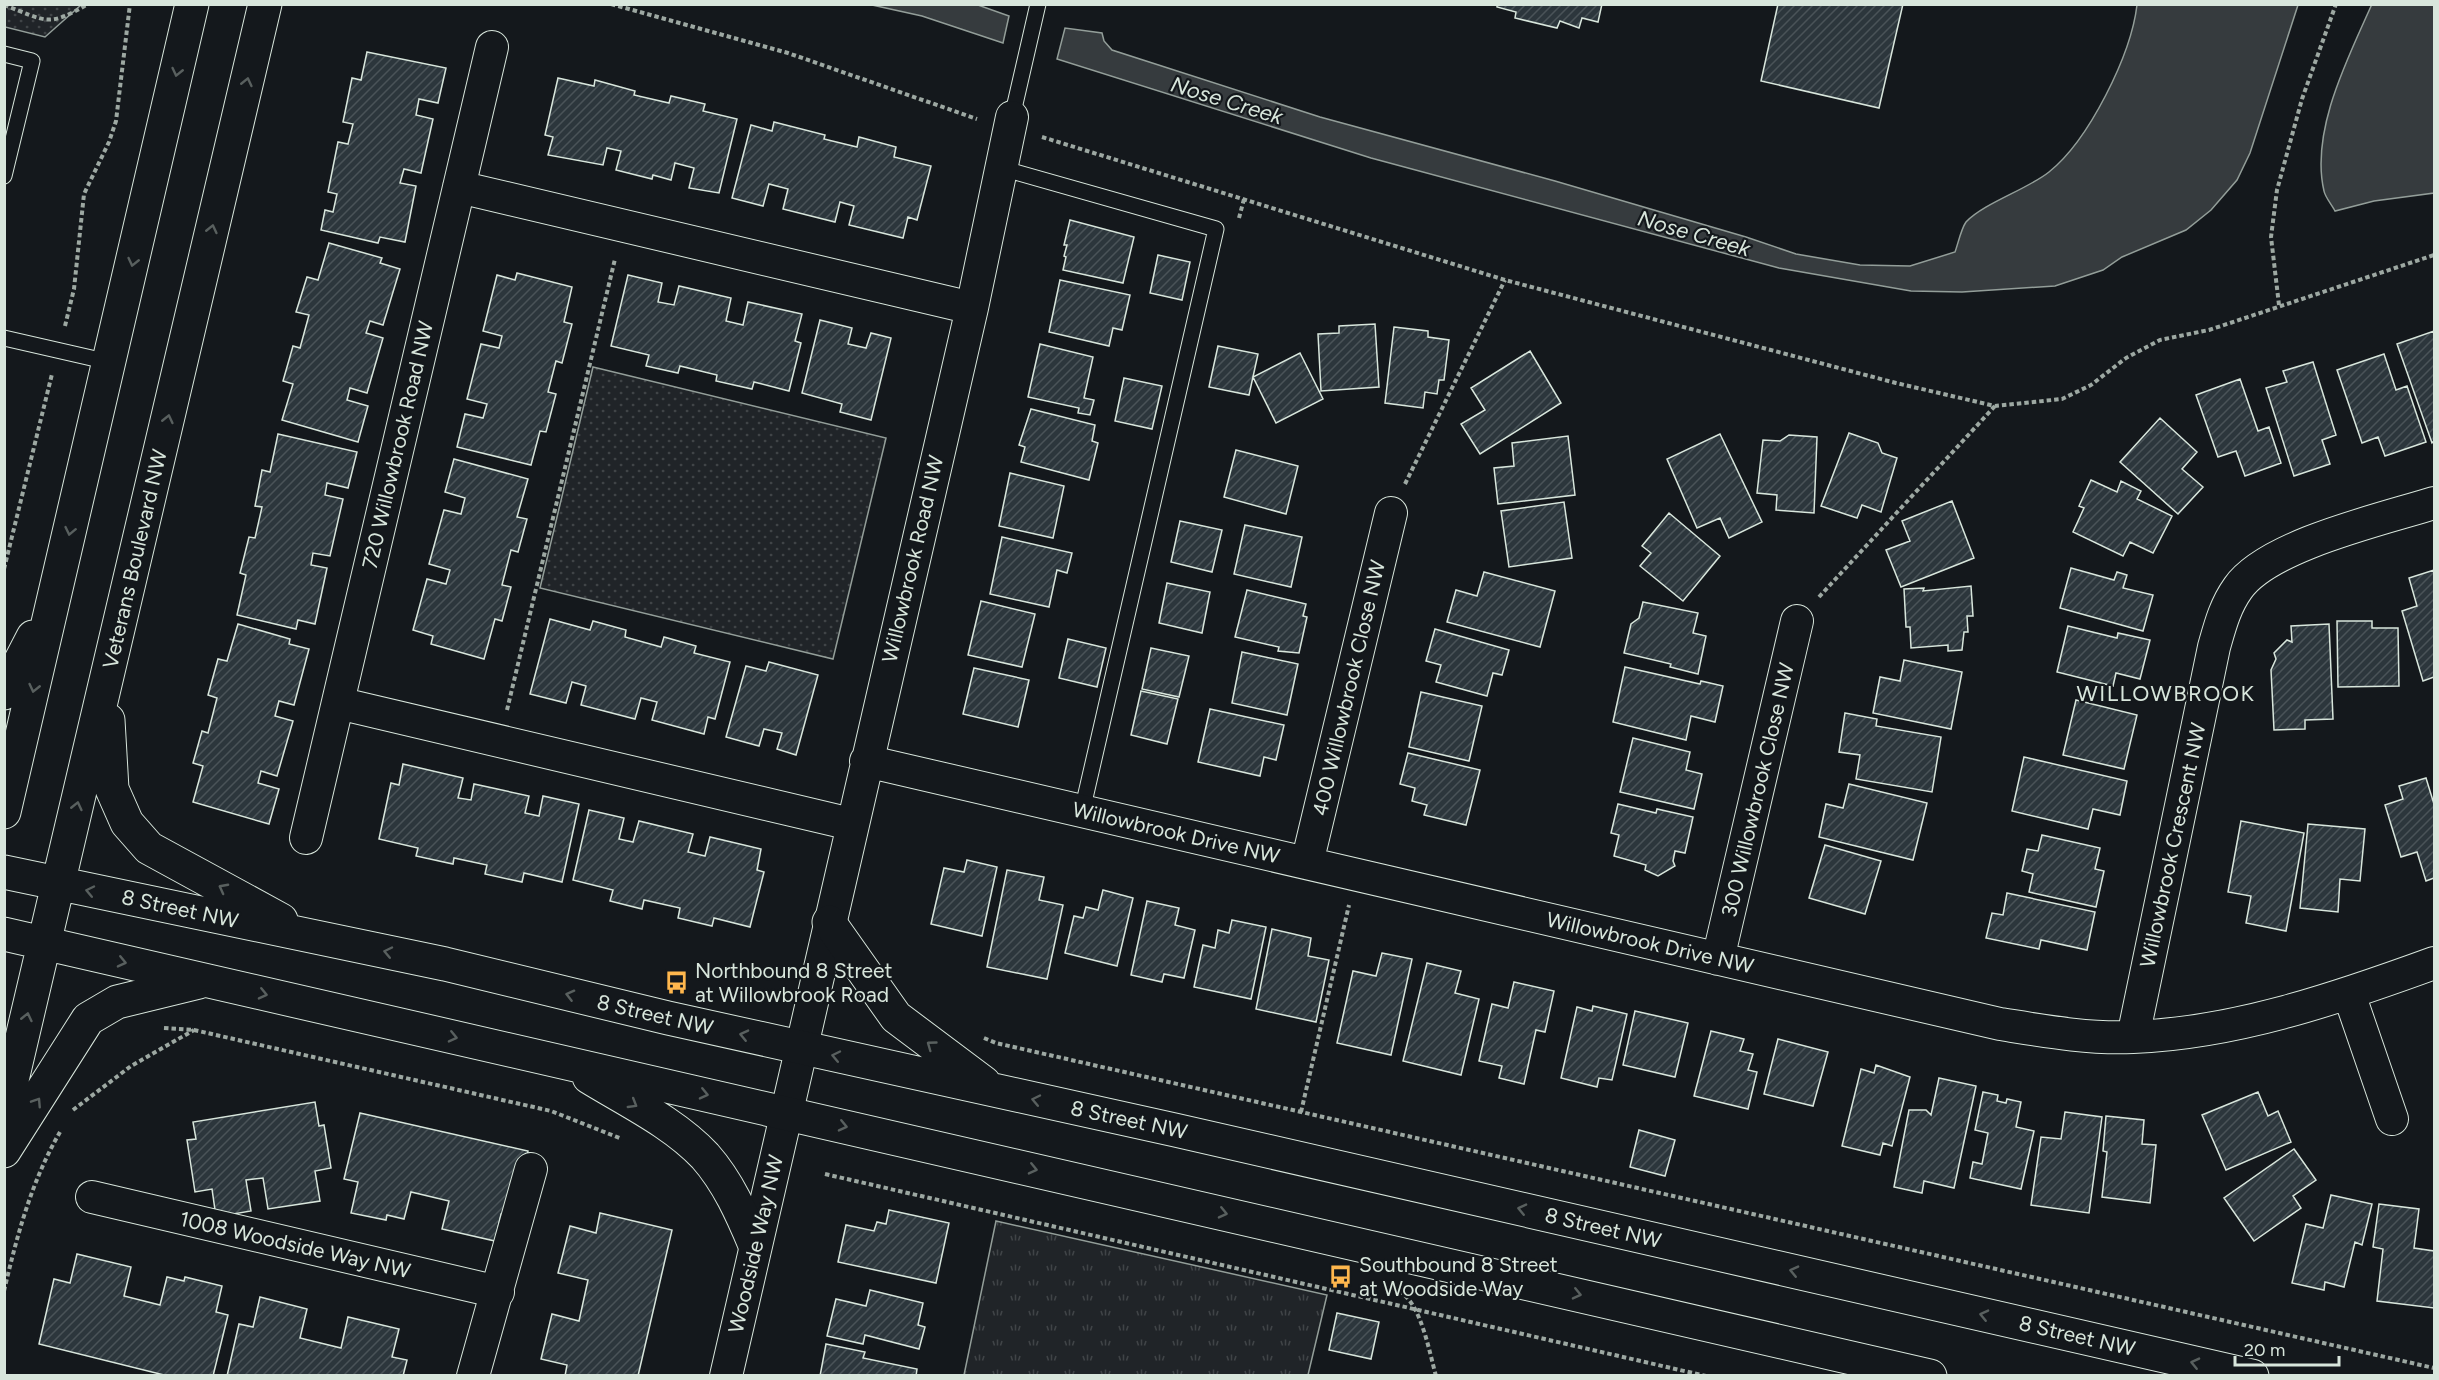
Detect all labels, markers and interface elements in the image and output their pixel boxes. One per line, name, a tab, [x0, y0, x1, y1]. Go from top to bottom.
one-way arrow	[171, 67, 184, 77]
water label: Nose Creek	[1168, 71, 1287, 131]
one-way arrow	[240, 77, 253, 87]
water label: Nose Creek	[1635, 205, 1754, 263]
one-way arrow	[205, 225, 218, 235]
one-way arrow	[127, 256, 140, 266]
street label: 720 Willowbrook Road NW	[357, 319, 438, 571]
one-way arrow	[160, 414, 173, 424]
street label: Veterans Boulevard NW	[97, 447, 172, 671]
street label: Willowbrook Road NW	[877, 453, 949, 665]
one-way arrow	[64, 526, 77, 536]
street label: 400 Willowbrook Close NW	[1307, 558, 1390, 818]
street label: 300 Willowbrook Close NW	[1716, 660, 1799, 919]
district label: WILLOWBROOK	[2077, 680, 2255, 707]
one-way arrow	[29, 683, 42, 693]
street label: Willowbrook Crescent NW	[2134, 720, 2211, 969]
street label: Willowbrook Drive NW	[1070, 796, 1282, 869]
one-way arrow	[69, 801, 82, 811]
street label: 8 Street NW	[120, 884, 241, 933]
one-way arrow	[219, 884, 230, 895]
one-way arrow	[85, 885, 95, 898]
street label: Willowbrook Drive NW	[1544, 906, 1756, 979]
one-way arrow	[383, 946, 393, 959]
one-way arrow	[117, 954, 127, 967]
place label: Northbound 8 Street at Willowbrook Road	[695, 958, 893, 1007]
bus stop icon: Northbound 8 Street at Willowbrook Road	[664, 970, 690, 996]
one-way arrow	[257, 986, 267, 999]
one-way arrow	[565, 989, 575, 1002]
street label: 8 Street NW	[595, 989, 716, 1040]
one-way arrow	[20, 1012, 33, 1022]
one-way arrow	[739, 1029, 749, 1042]
one-way arrow	[447, 1030, 457, 1043]
one-way arrow	[926, 1041, 937, 1052]
one-way arrow	[831, 1050, 841, 1063]
one-way arrow	[699, 1087, 709, 1100]
one-way arrow	[1031, 1094, 1041, 1107]
street label: 8 Street NW	[1069, 1095, 1190, 1144]
one-way arrow	[627, 1096, 637, 1108]
one-way arrow	[29, 1098, 40, 1109]
one-way arrow	[838, 1118, 848, 1131]
street label: Woodside Way NW	[723, 1152, 788, 1335]
one-way arrow	[1028, 1162, 1038, 1175]
street label: 8 Street NW	[1543, 1202, 1664, 1253]
one-way arrow	[1517, 1204, 1527, 1217]
street label: 1008 Woodside Way NW	[177, 1206, 413, 1283]
one-way arrow	[1218, 1206, 1228, 1219]
place label: Southbound 8 Street at Woodside Way	[1359, 1252, 1558, 1301]
bus stop icon: Southbound 8 Street at Woodside Way	[1328, 1264, 1354, 1290]
one-way arrow	[1789, 1266, 1799, 1279]
one-way arrow	[1571, 1287, 1581, 1300]
one-way arrow	[1980, 1309, 1990, 1322]
street label: 8 Street NW	[2017, 1310, 2138, 1361]
scale bar	[2235, 1329, 2338, 1367]
text: 20 m	[2244, 1339, 2285, 1361]
one-way arrow	[2190, 1357, 2200, 1370]

